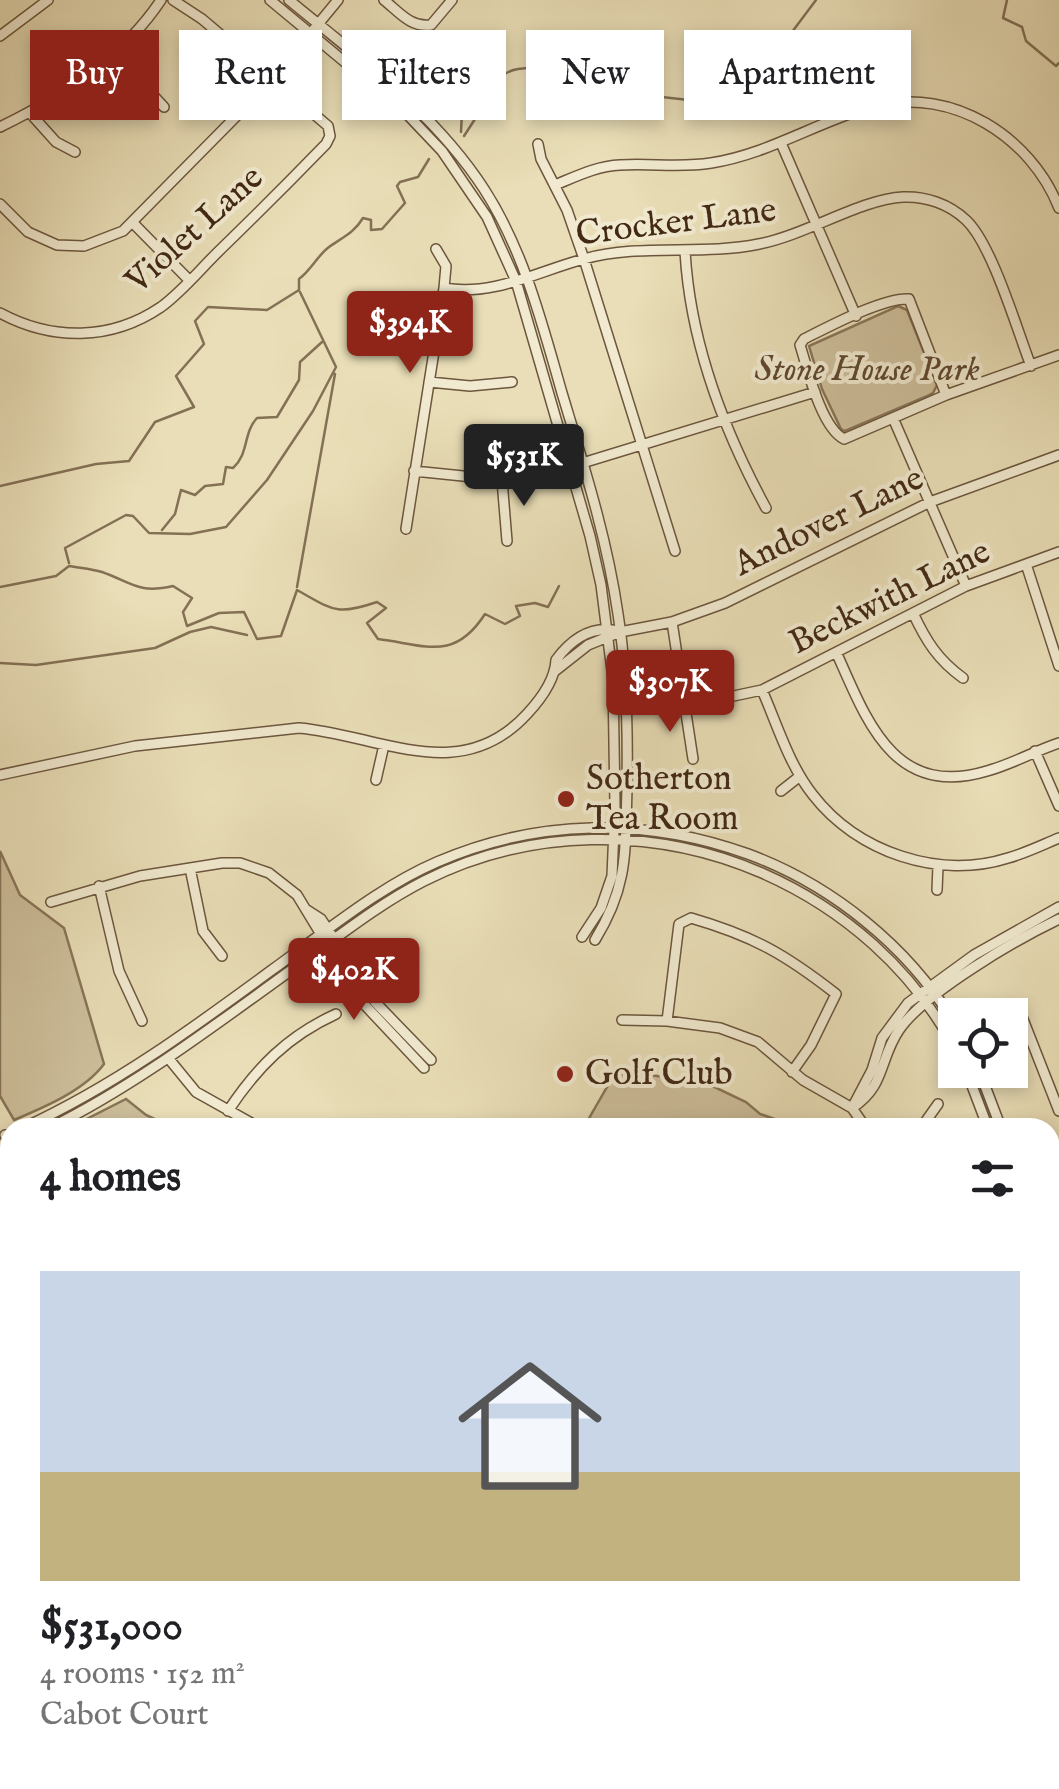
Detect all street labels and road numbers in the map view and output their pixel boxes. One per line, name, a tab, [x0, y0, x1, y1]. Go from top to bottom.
street label: Violet Lane	[116, 156, 273, 304]
street label: Crocker Lane	[573, 188, 779, 258]
street label: Andover Lane	[726, 457, 931, 588]
street label: Beckwith Lane	[782, 530, 998, 666]

